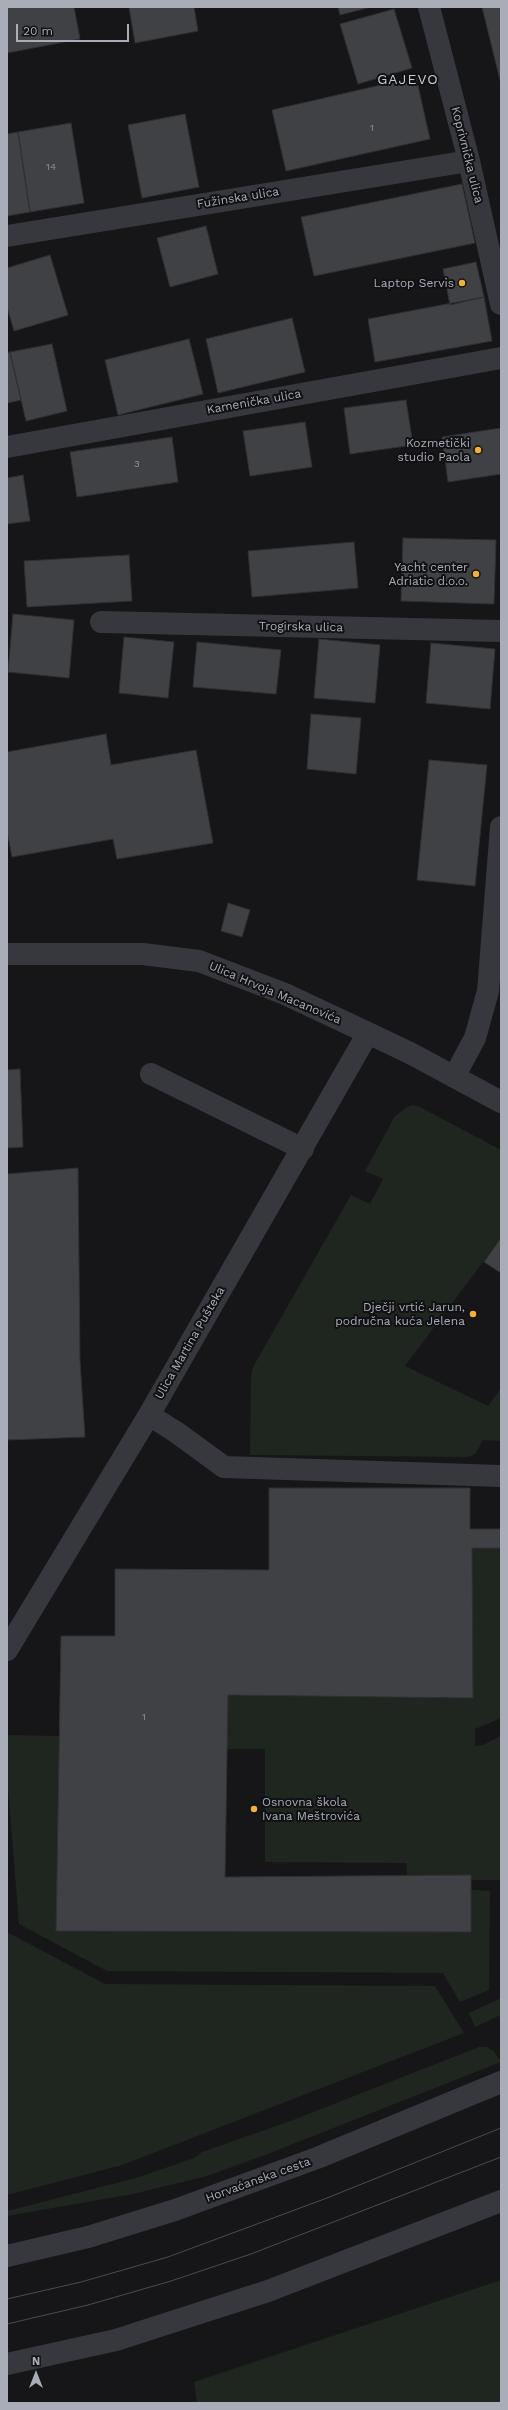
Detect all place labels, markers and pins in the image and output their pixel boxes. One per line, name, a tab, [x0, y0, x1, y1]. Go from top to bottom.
place label: Laptop Servis	[374, 276, 454, 290]
marker: Laptop Servis	[457, 278, 467, 288]
place label: Kozmetički studio Paola	[397, 436, 470, 464]
marker: Kozmetički studio Paola	[473, 445, 483, 455]
place label: Yacht center Adriatic d.o.o.	[388, 560, 468, 588]
marker: Yacht center Adriatic d.o.o.	[471, 569, 481, 579]
place label: Dječji vrtić Jarun, područna kuća Jelena	[335, 1300, 465, 1328]
marker: Dječji vrtić Jarun, područna kuća Jelena	[468, 1309, 478, 1319]
place label: Osnovna škola Ivana Meštrovića	[262, 1795, 360, 1823]
marker: Osnovna škola Ivana Meštrovića	[249, 1804, 259, 1814]

